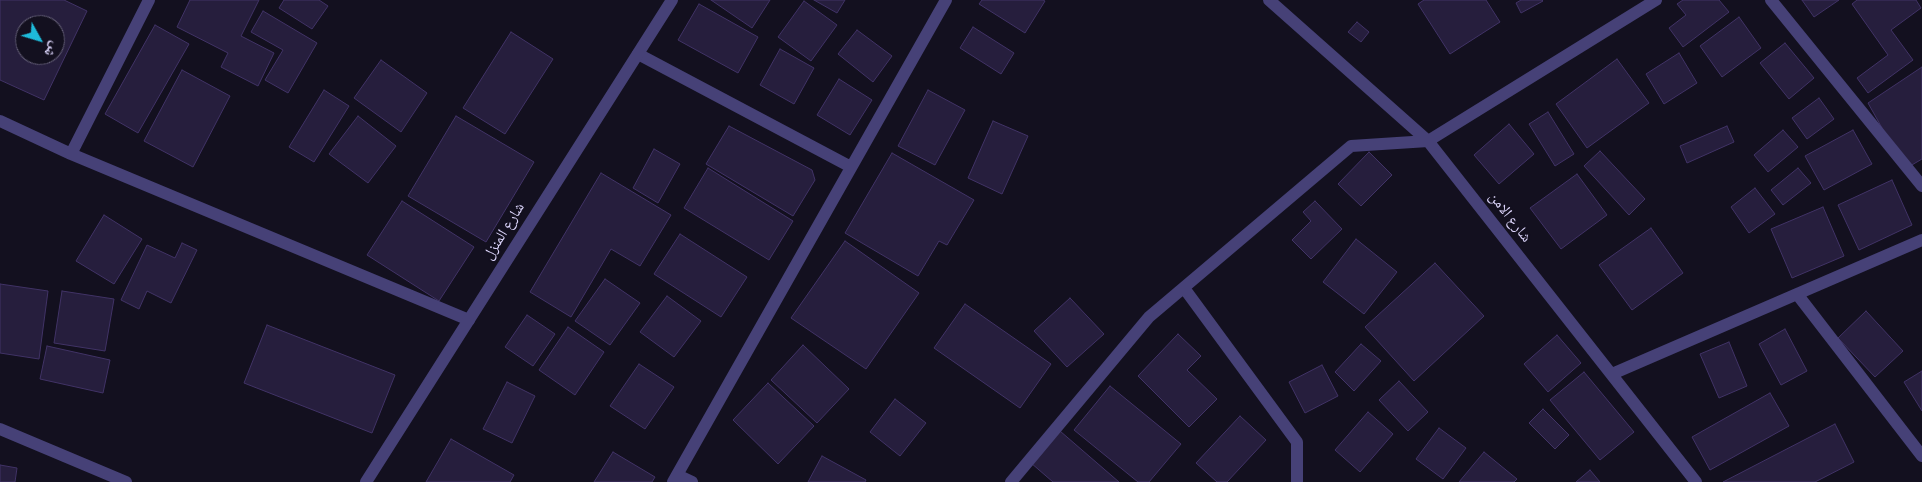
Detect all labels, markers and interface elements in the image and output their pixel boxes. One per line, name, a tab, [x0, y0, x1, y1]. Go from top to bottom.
north arrow	[15, 15, 65, 65]
text: ش	[40, 38, 63, 60]
street label: شارع الامن	[1484, 189, 1534, 247]
street label: شارع المنزل	[480, 200, 530, 264]

